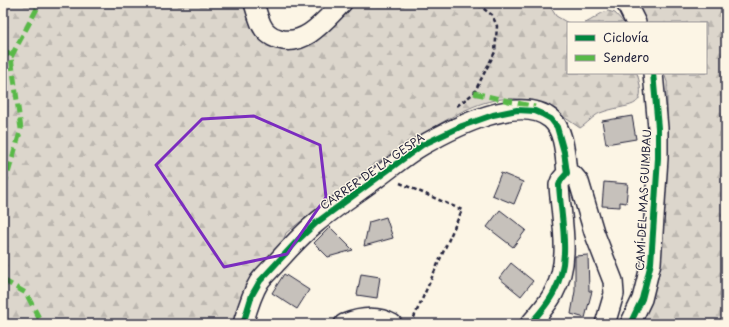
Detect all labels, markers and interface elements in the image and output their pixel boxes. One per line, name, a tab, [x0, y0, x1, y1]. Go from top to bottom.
legend	[567, 22, 707, 74]
text: Ciclovía	[603, 28, 649, 46]
text: Sendero	[603, 48, 650, 66]
street label: CARRER DE LA GESPA	[316, 128, 428, 214]
street label: CAMÍ DEL MAS GUIMBAU	[631, 129, 655, 271]

